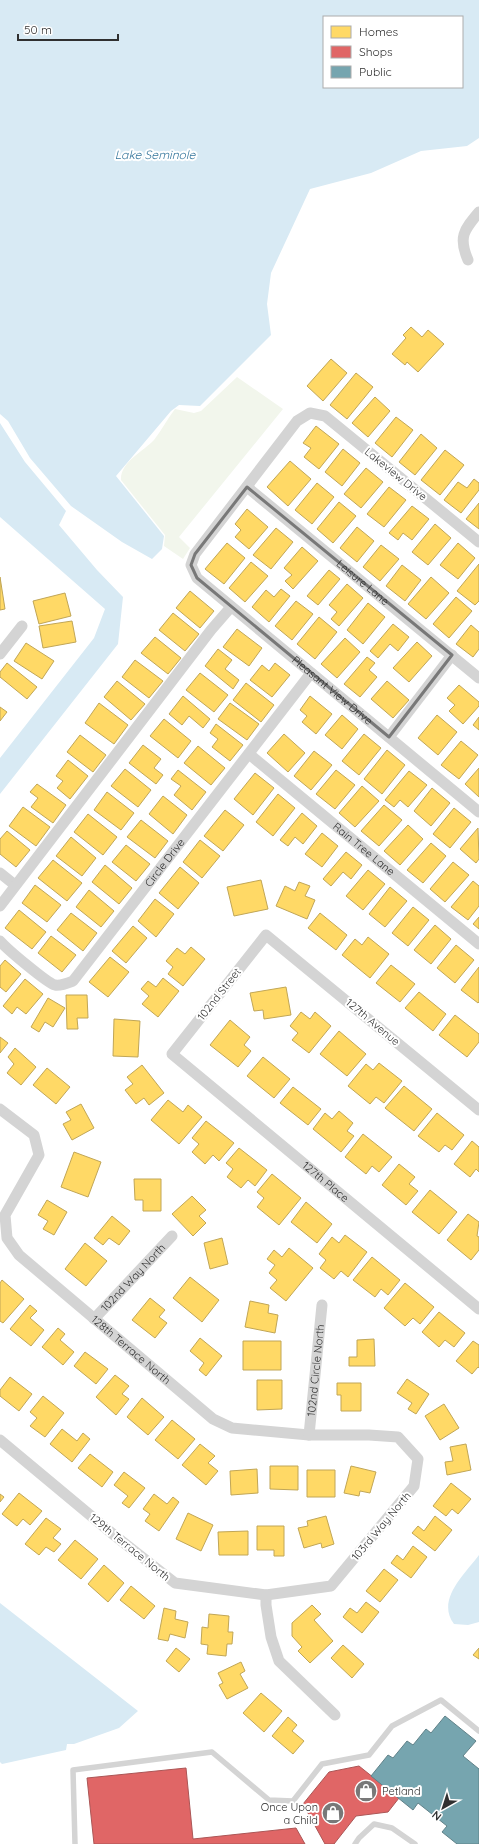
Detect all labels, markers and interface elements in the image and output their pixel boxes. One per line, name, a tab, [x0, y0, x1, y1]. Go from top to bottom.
scale bar	[18, 16, 118, 42]
legend	[323, 16, 463, 88]
text: 50 m	[24, 22, 52, 37]
text: Homes	[359, 24, 399, 39]
text: Shops	[359, 44, 393, 59]
text: Public	[359, 64, 392, 79]
water label: Lake Seminole	[115, 147, 196, 162]
street label: Lakeview Drive	[362, 444, 430, 504]
street label: Leisure Lane	[334, 557, 392, 608]
street label: Pleasant View Drive	[289, 653, 376, 728]
street label: Rain Tree Lane	[330, 819, 398, 879]
street label: Circle Drive	[141, 836, 188, 890]
street label: 102nd Street	[194, 965, 244, 1023]
street label: 127th Avenue	[343, 995, 403, 1049]
street label: 127th Place	[299, 1158, 352, 1205]
street label: 102nd Way North	[98, 1241, 168, 1314]
street label: 128th Terrace North	[89, 1312, 174, 1387]
street label: 102nd Circle North	[304, 1324, 327, 1417]
street label: 103rd Way North	[348, 1489, 414, 1563]
street label: 129th Terrace North	[87, 1510, 173, 1584]
shop icon: Petland	[353, 1778, 379, 1804]
place label: Petland	[382, 1784, 421, 1798]
north arrow	[423, 1788, 463, 1828]
place label: Once Upon a Child	[261, 1800, 318, 1827]
shop icon: Once Upon a Child	[320, 1800, 346, 1826]
text: N	[429, 1808, 444, 1824]

